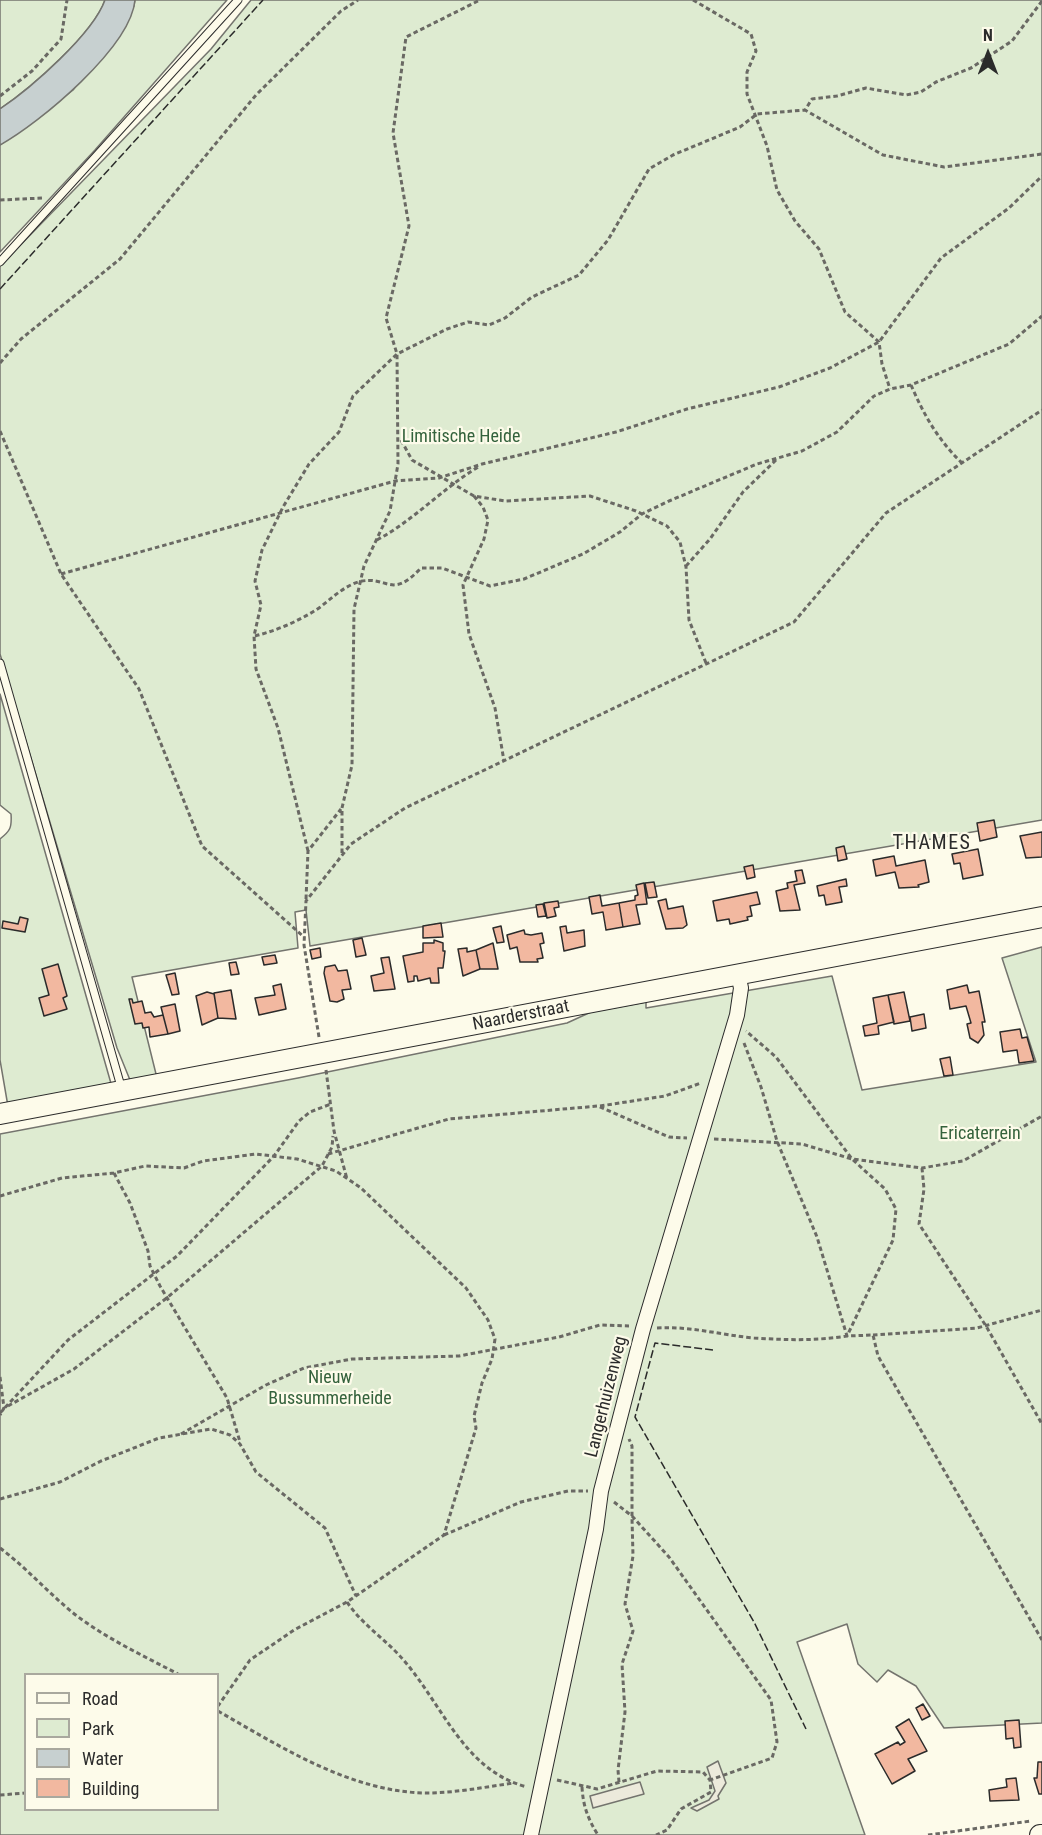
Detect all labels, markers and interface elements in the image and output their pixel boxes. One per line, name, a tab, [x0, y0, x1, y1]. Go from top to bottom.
north arrow	[958, 24, 1018, 84]
text: N	[983, 26, 993, 45]
park label: Limitische Heide	[402, 426, 520, 448]
district label: THAMES	[893, 832, 971, 856]
street label: Naarderstraat	[471, 996, 571, 1036]
park label: Ericaterrein	[939, 1123, 1021, 1145]
street label: Langerhuizenweg	[582, 1334, 632, 1460]
park label: Nieuw Bussummerheide	[268, 1367, 392, 1410]
legend	[24, 1673, 219, 1811]
text: Road	[82, 1688, 118, 1709]
text: Park	[82, 1718, 114, 1739]
text: Water	[82, 1748, 123, 1769]
text: Building	[82, 1778, 139, 1799]

